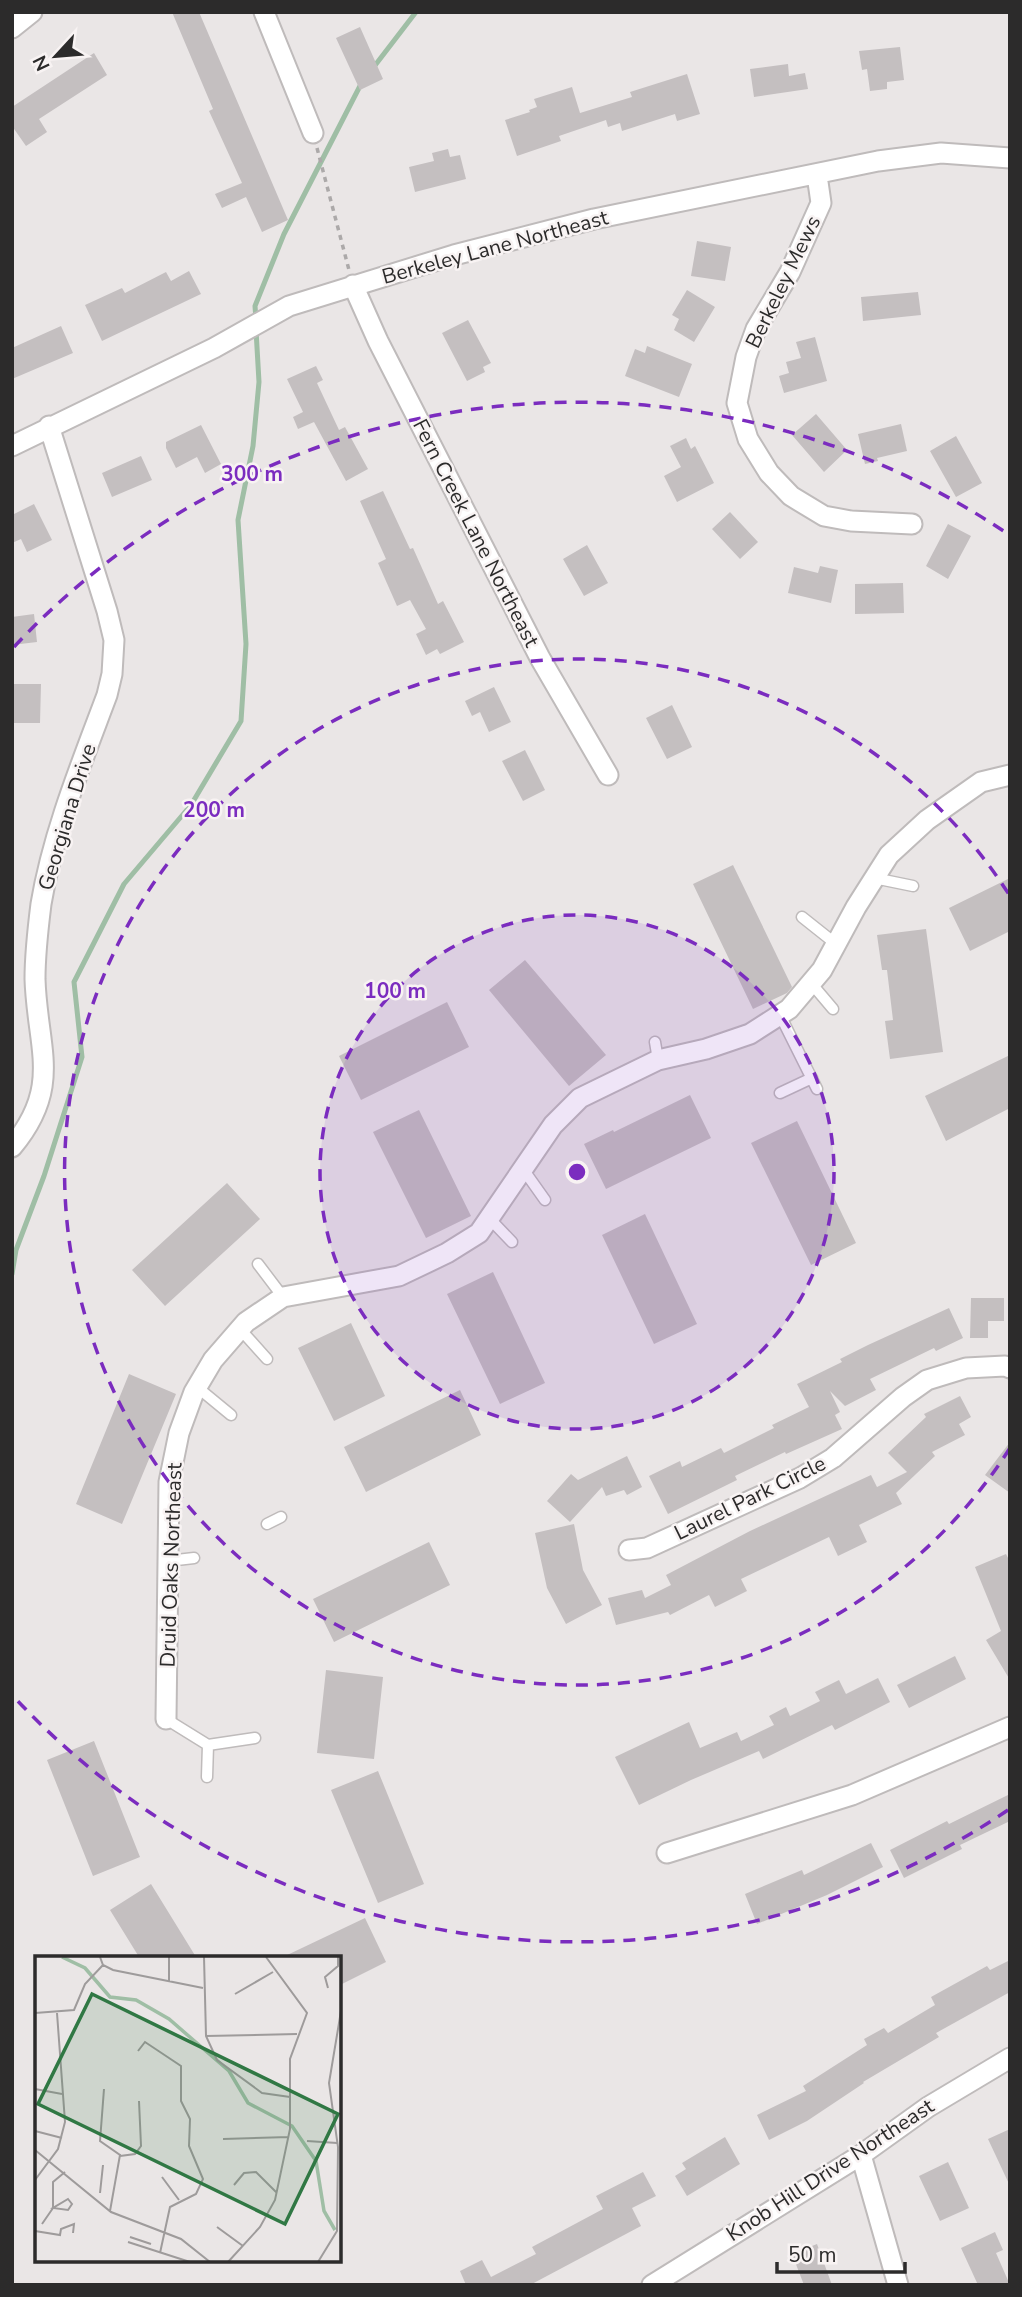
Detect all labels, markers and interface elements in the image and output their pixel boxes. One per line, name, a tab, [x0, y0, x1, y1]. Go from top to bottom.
north arrow	[21, 21, 91, 91]
text: N	[27, 51, 56, 75]
street label: Berkeley Lane Northeast	[379, 203, 612, 291]
street label: Berkeley Mews	[739, 211, 827, 353]
street label: Fern Creek Lane Northeast	[406, 414, 546, 652]
text: 300 m	[221, 460, 283, 488]
street label: Georgiana Drive	[31, 740, 103, 894]
text: 200 m	[183, 796, 245, 824]
text: 100 m	[364, 977, 426, 1005]
centre of rings	[565, 1160, 589, 1184]
street label: Laurel Park Circle	[670, 1449, 830, 1547]
street label: Druid Oaks Northeast	[153, 1462, 189, 1668]
inset map	[35, 1956, 341, 2262]
street label: Knob Hill Drive Northeast	[721, 2092, 940, 2248]
scale bar	[777, 2230, 905, 2274]
text: 50 m	[788, 2241, 837, 2269]

